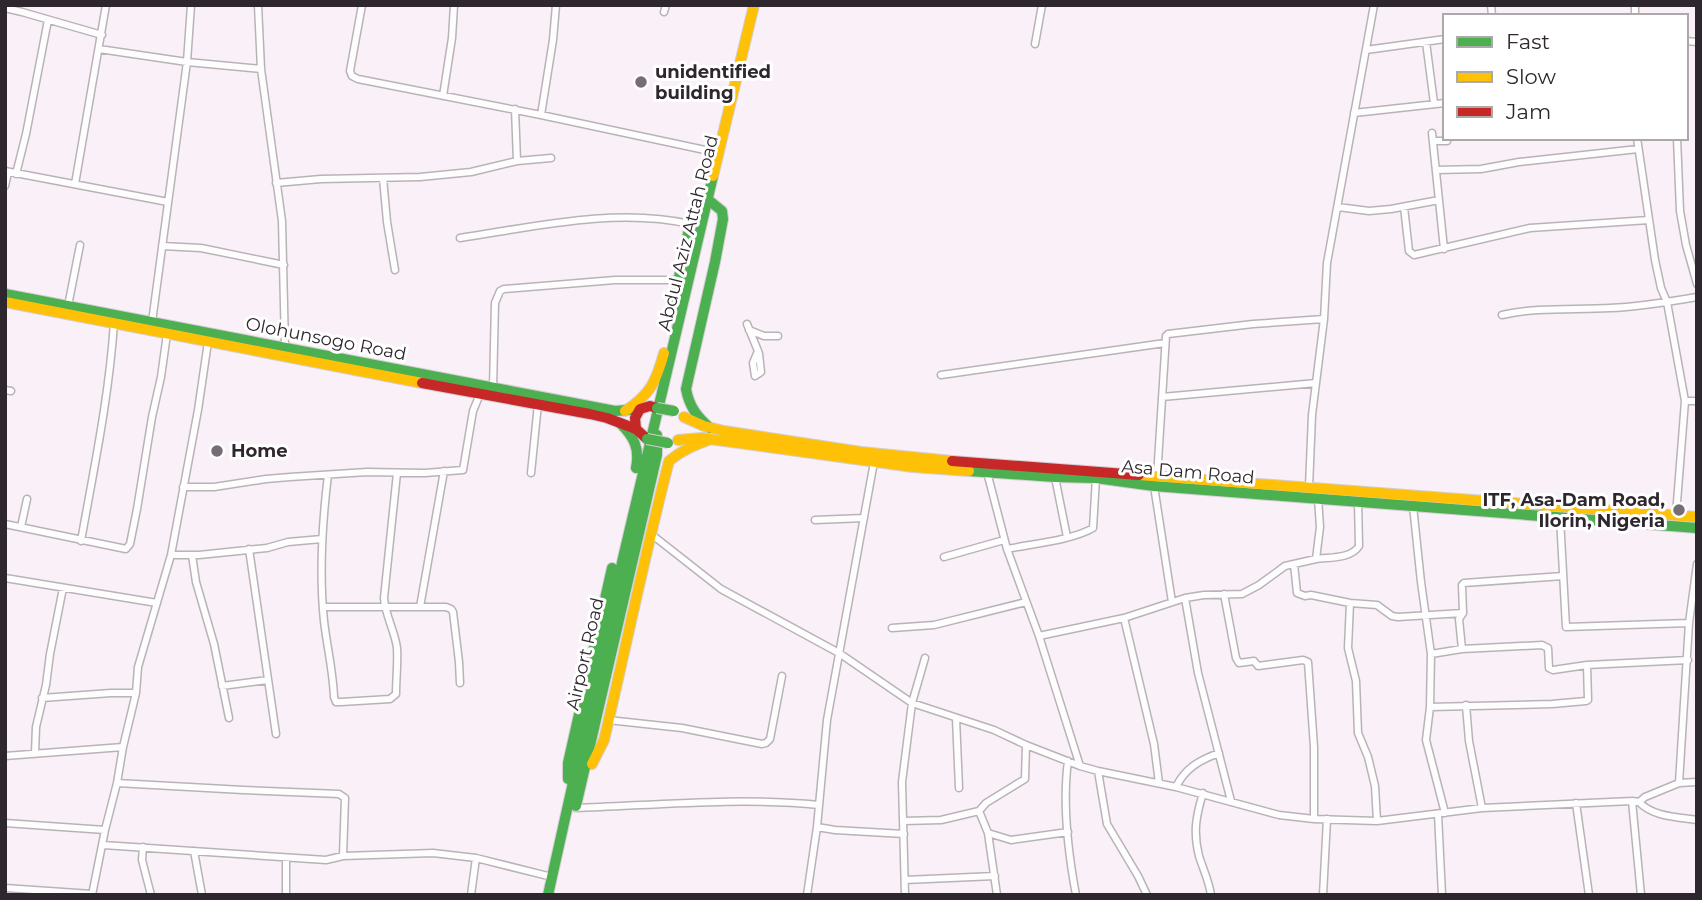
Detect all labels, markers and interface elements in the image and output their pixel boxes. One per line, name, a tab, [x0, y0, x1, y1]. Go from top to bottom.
legend	[1443, 14, 1688, 140]
text: Fast	[1506, 29, 1550, 54]
place label: unidentified building	[655, 61, 771, 104]
text: Slow	[1506, 64, 1556, 89]
marker: unidentified building	[633, 74, 649, 90]
text: Jam	[1505, 99, 1551, 124]
street label: Abdul Aziz Attah Road	[653, 133, 723, 333]
street label: Olohunsogo Road	[244, 313, 408, 365]
place label: Home	[231, 440, 288, 462]
marker: Home	[209, 443, 225, 459]
street label: Asa Dam Road	[1121, 455, 1255, 489]
place label: ITF, Asa-Dam Road, Ilorin, Nigeria	[1482, 489, 1665, 532]
marker: ITF, Asa-Dam Road, Ilorin, Nigeria	[1671, 502, 1687, 518]
street label: Airport Road	[561, 596, 609, 712]

